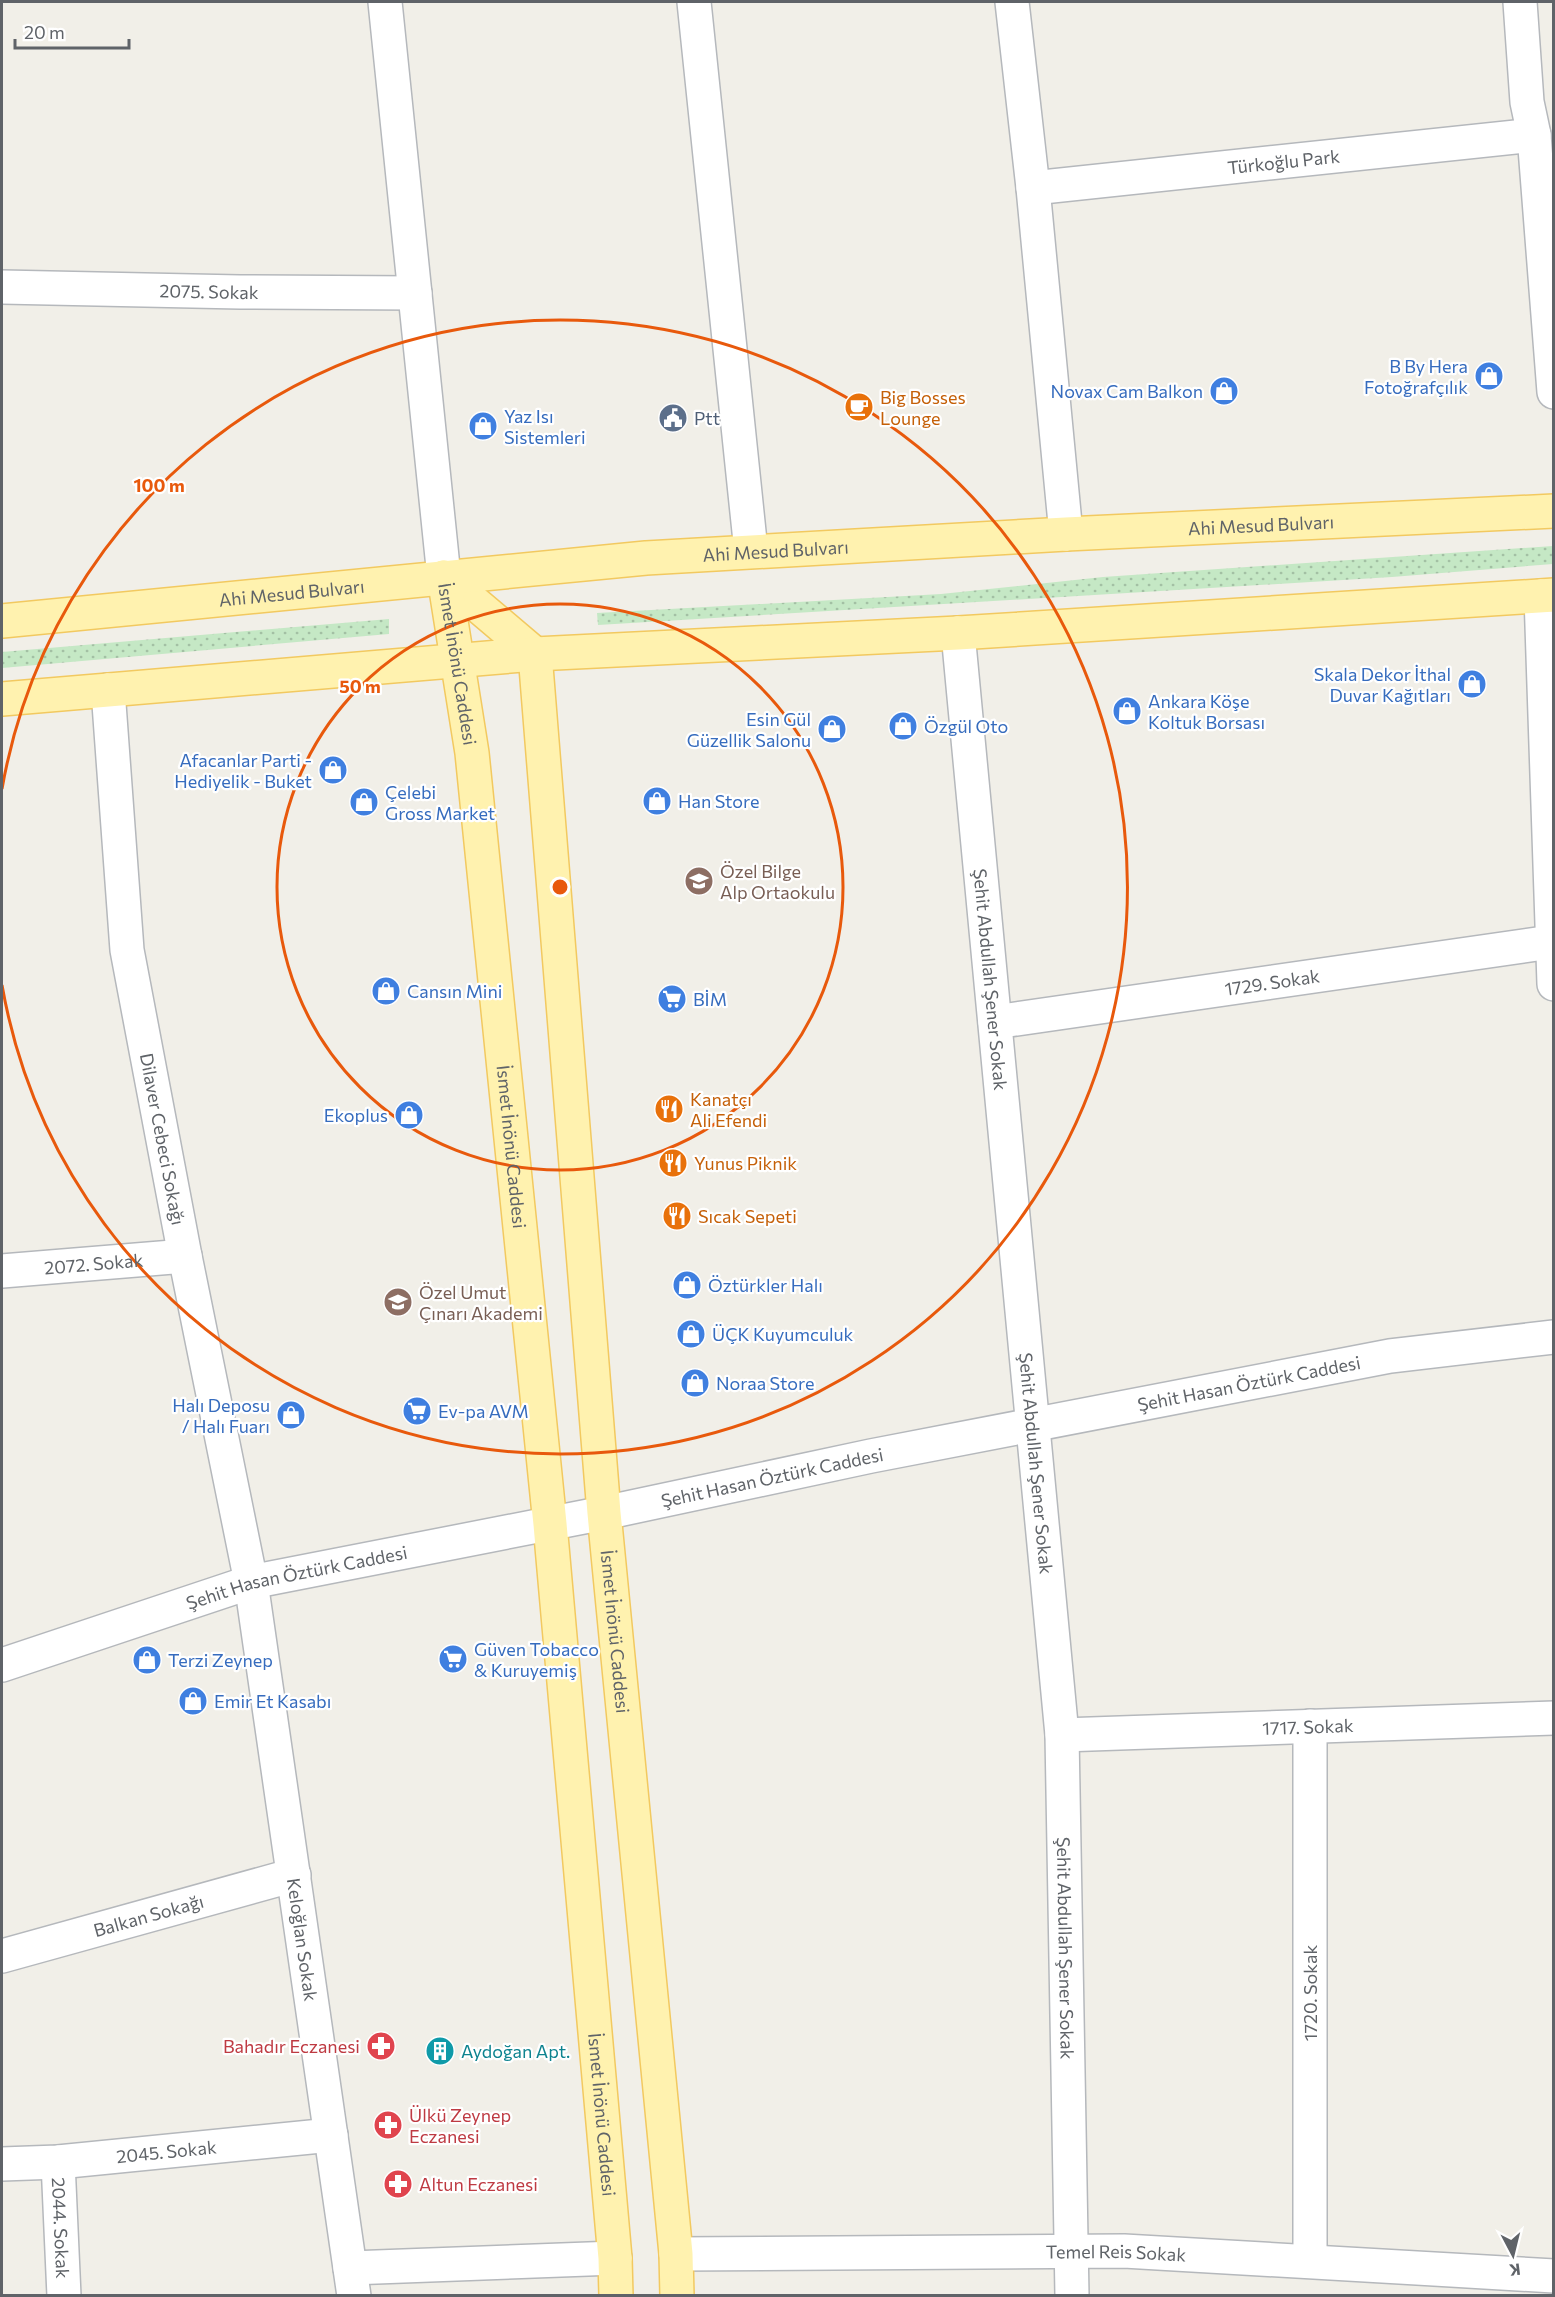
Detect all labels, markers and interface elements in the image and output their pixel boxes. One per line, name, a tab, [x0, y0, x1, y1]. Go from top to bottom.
scale bar	[15, 12, 129, 50]
text: 20 m	[24, 21, 65, 43]
street label: Türkoğlu Park	[1226, 145, 1341, 178]
street label: 2075. Sokak	[159, 279, 259, 303]
place label: B By Hera Fotoğrafçılık	[1364, 355, 1468, 398]
shop icon: B By Hera Fotoğrafçılık	[1473, 360, 1505, 392]
shop icon: Novax Cam Balkon	[1208, 375, 1240, 407]
place label: Novax Cam Balkon	[1051, 380, 1203, 402]
place label: Big Bosses Lounge	[880, 386, 966, 429]
cafe icon: Big Bosses Lounge	[843, 391, 875, 423]
public building icon: Ptt	[657, 402, 689, 434]
place label: Yaz Isı Sistemleri	[504, 405, 586, 448]
place label: Ptt	[694, 407, 720, 429]
shop icon: Yaz Isı Sistemleri	[467, 410, 499, 442]
text: 100 m	[133, 474, 185, 496]
street label: Ahi Mesud Bulvarı	[1187, 510, 1335, 539]
street label: Ahi Mesud Bulvarı	[702, 535, 849, 566]
street label: Ahi Mesud Bulvarı	[218, 575, 365, 611]
street label: İsmet İnönü Caddesi	[434, 581, 482, 747]
place label: Skala Dekor İthal Duvar Kağıtları	[1314, 663, 1451, 706]
shop icon: Skala Dekor İthal Duvar Kağıtları	[1456, 668, 1488, 700]
text: 50 m	[339, 675, 381, 697]
place label: Ankara Köşe Koltuk Borsası	[1148, 690, 1265, 733]
shop icon: Ankara Köşe Koltuk Borsası	[1111, 695, 1143, 727]
place label: Esin Gül Güzellik Salonu	[687, 708, 811, 751]
shop icon: Özgül Oto	[887, 710, 919, 742]
shop icon: Esin Gül Güzellik Salonu	[816, 713, 848, 745]
place label: Özgül Oto	[924, 715, 1008, 737]
place label: Afacanlar Parti - Hediyelik - Buket	[174, 749, 312, 792]
shop icon: Afacanlar Parti - Hediyelik - Buket	[317, 754, 349, 786]
place label: Çelebi Gross Market	[385, 781, 495, 824]
shop icon: Han Store	[641, 785, 673, 817]
shop icon: Çelebi Gross Market	[348, 786, 380, 818]
place label: Han Store	[678, 790, 759, 812]
place label: Özel Bilge Alp Ortaokulu	[720, 860, 835, 903]
school or university icon: Özel Bilge Alp Ortaokulu	[683, 865, 715, 897]
street label: Şehit Abdullah Şener Sokak	[969, 868, 1012, 1092]
centre of rings	[550, 877, 570, 897]
street label: 1729. Sokak	[1223, 964, 1321, 1000]
shop icon: Cansın Mini	[370, 975, 402, 1007]
place label: Cansın Mini	[407, 980, 502, 1002]
supermarket icon: BİM	[656, 983, 688, 1015]
place label: BİM	[693, 988, 727, 1010]
street label: Dilaver Cebeci Sokağı	[136, 1051, 190, 1227]
street label: İsmet İnönü Caddesi	[493, 1064, 531, 1229]
place label: Kanatçı Ali Efendi	[690, 1088, 767, 1131]
restaurant icon: Kanatçı Ali Efendi	[653, 1093, 685, 1125]
shop icon: Ekoplus	[393, 1099, 425, 1131]
place label: Ekoplus	[324, 1104, 388, 1126]
restaurant icon: Yunus Piknik	[657, 1147, 689, 1179]
place label: Yunus Piknik	[694, 1152, 797, 1174]
restaurant icon: Sıcak Sepeti	[661, 1200, 693, 1232]
place label: Sıcak Sepeti	[698, 1205, 797, 1227]
street label: 2072. Sokak	[43, 1248, 144, 1278]
shop icon: Öztürkler Halı	[671, 1269, 703, 1301]
place label: Öztürkler Halı	[708, 1274, 823, 1296]
place label: Özel Umut Çınarı Akademi	[419, 1281, 543, 1324]
school or university icon: Özel Umut Çınarı Akademi	[382, 1286, 414, 1318]
shop icon: ÜÇK Kuyumculuk	[675, 1318, 707, 1350]
place label: ÜÇK Kuyumculuk	[712, 1323, 854, 1345]
street label: Şehit Abdullah Şener Sokak	[1015, 1351, 1058, 1575]
street label: Şehit Hasan Öztürk Caddesi	[1136, 1351, 1362, 1415]
shop icon: Noraa Store	[679, 1367, 711, 1399]
place label: Noraa Store	[716, 1372, 814, 1394]
place label: Halı Deposu / Halı Fuarı	[172, 1394, 270, 1437]
supermarket icon: Ev-pa AVM	[401, 1395, 433, 1427]
shop icon: Halı Deposu / Halı Fuarı	[275, 1399, 307, 1431]
place label: Ev-pa AVM	[438, 1400, 529, 1422]
street label: Şehit Hasan Öztürk Caddesi	[659, 1443, 885, 1512]
street label: Şehit Hasan Öztürk Caddesi	[183, 1541, 409, 1614]
street label: İsmet İnönü Caddesi	[597, 1549, 634, 1714]
place label: Güven Tobacco & Kuruyemiş	[474, 1638, 599, 1681]
supermarket icon: Güven Tobacco & Kuruyemiş	[437, 1643, 469, 1675]
shop icon: Terzi Zeynep	[131, 1644, 163, 1676]
place label: Terzi Zeynep	[168, 1649, 273, 1671]
shop icon: Emir Et Kasabı	[177, 1685, 209, 1717]
place label: Emir Et Kasabı	[214, 1690, 331, 1712]
street label: 1717. Sokak	[1262, 1714, 1354, 1739]
street label: Şehit Abdullah Şener Sokak	[1053, 1837, 1079, 2060]
street label: Keloğlan Sokak	[283, 1877, 322, 2003]
street label: Balkan Sokağı	[91, 1890, 206, 1941]
street label: 1720. Sokak	[1299, 1945, 1321, 2041]
pharmacy icon: Bahadır Eczanesi	[365, 2030, 397, 2062]
street label: İsmet İnönü Caddesi	[584, 2032, 620, 2197]
place label: Bahadır Eczanesi	[223, 2035, 360, 2057]
building icon: Aydoğan Apt.	[424, 2035, 456, 2067]
place label: Aydoğan Apt.	[461, 2040, 570, 2062]
place label: Ülkü Zeynep Eczanesi	[409, 2104, 511, 2147]
pharmacy icon: Ülkü Zeynep Eczanesi	[372, 2109, 404, 2141]
street label: 2045. Sokak	[115, 2135, 218, 2167]
pharmacy icon: Altun Eczanesi	[382, 2168, 414, 2200]
place label: Altun Eczanesi	[419, 2173, 538, 2195]
street label: 2044. Sokak	[48, 2177, 74, 2279]
north arrow	[1483, 2225, 1543, 2285]
street label: Temel Reis Sokak	[1046, 2240, 1187, 2266]
text: K	[1508, 2260, 1522, 2280]

